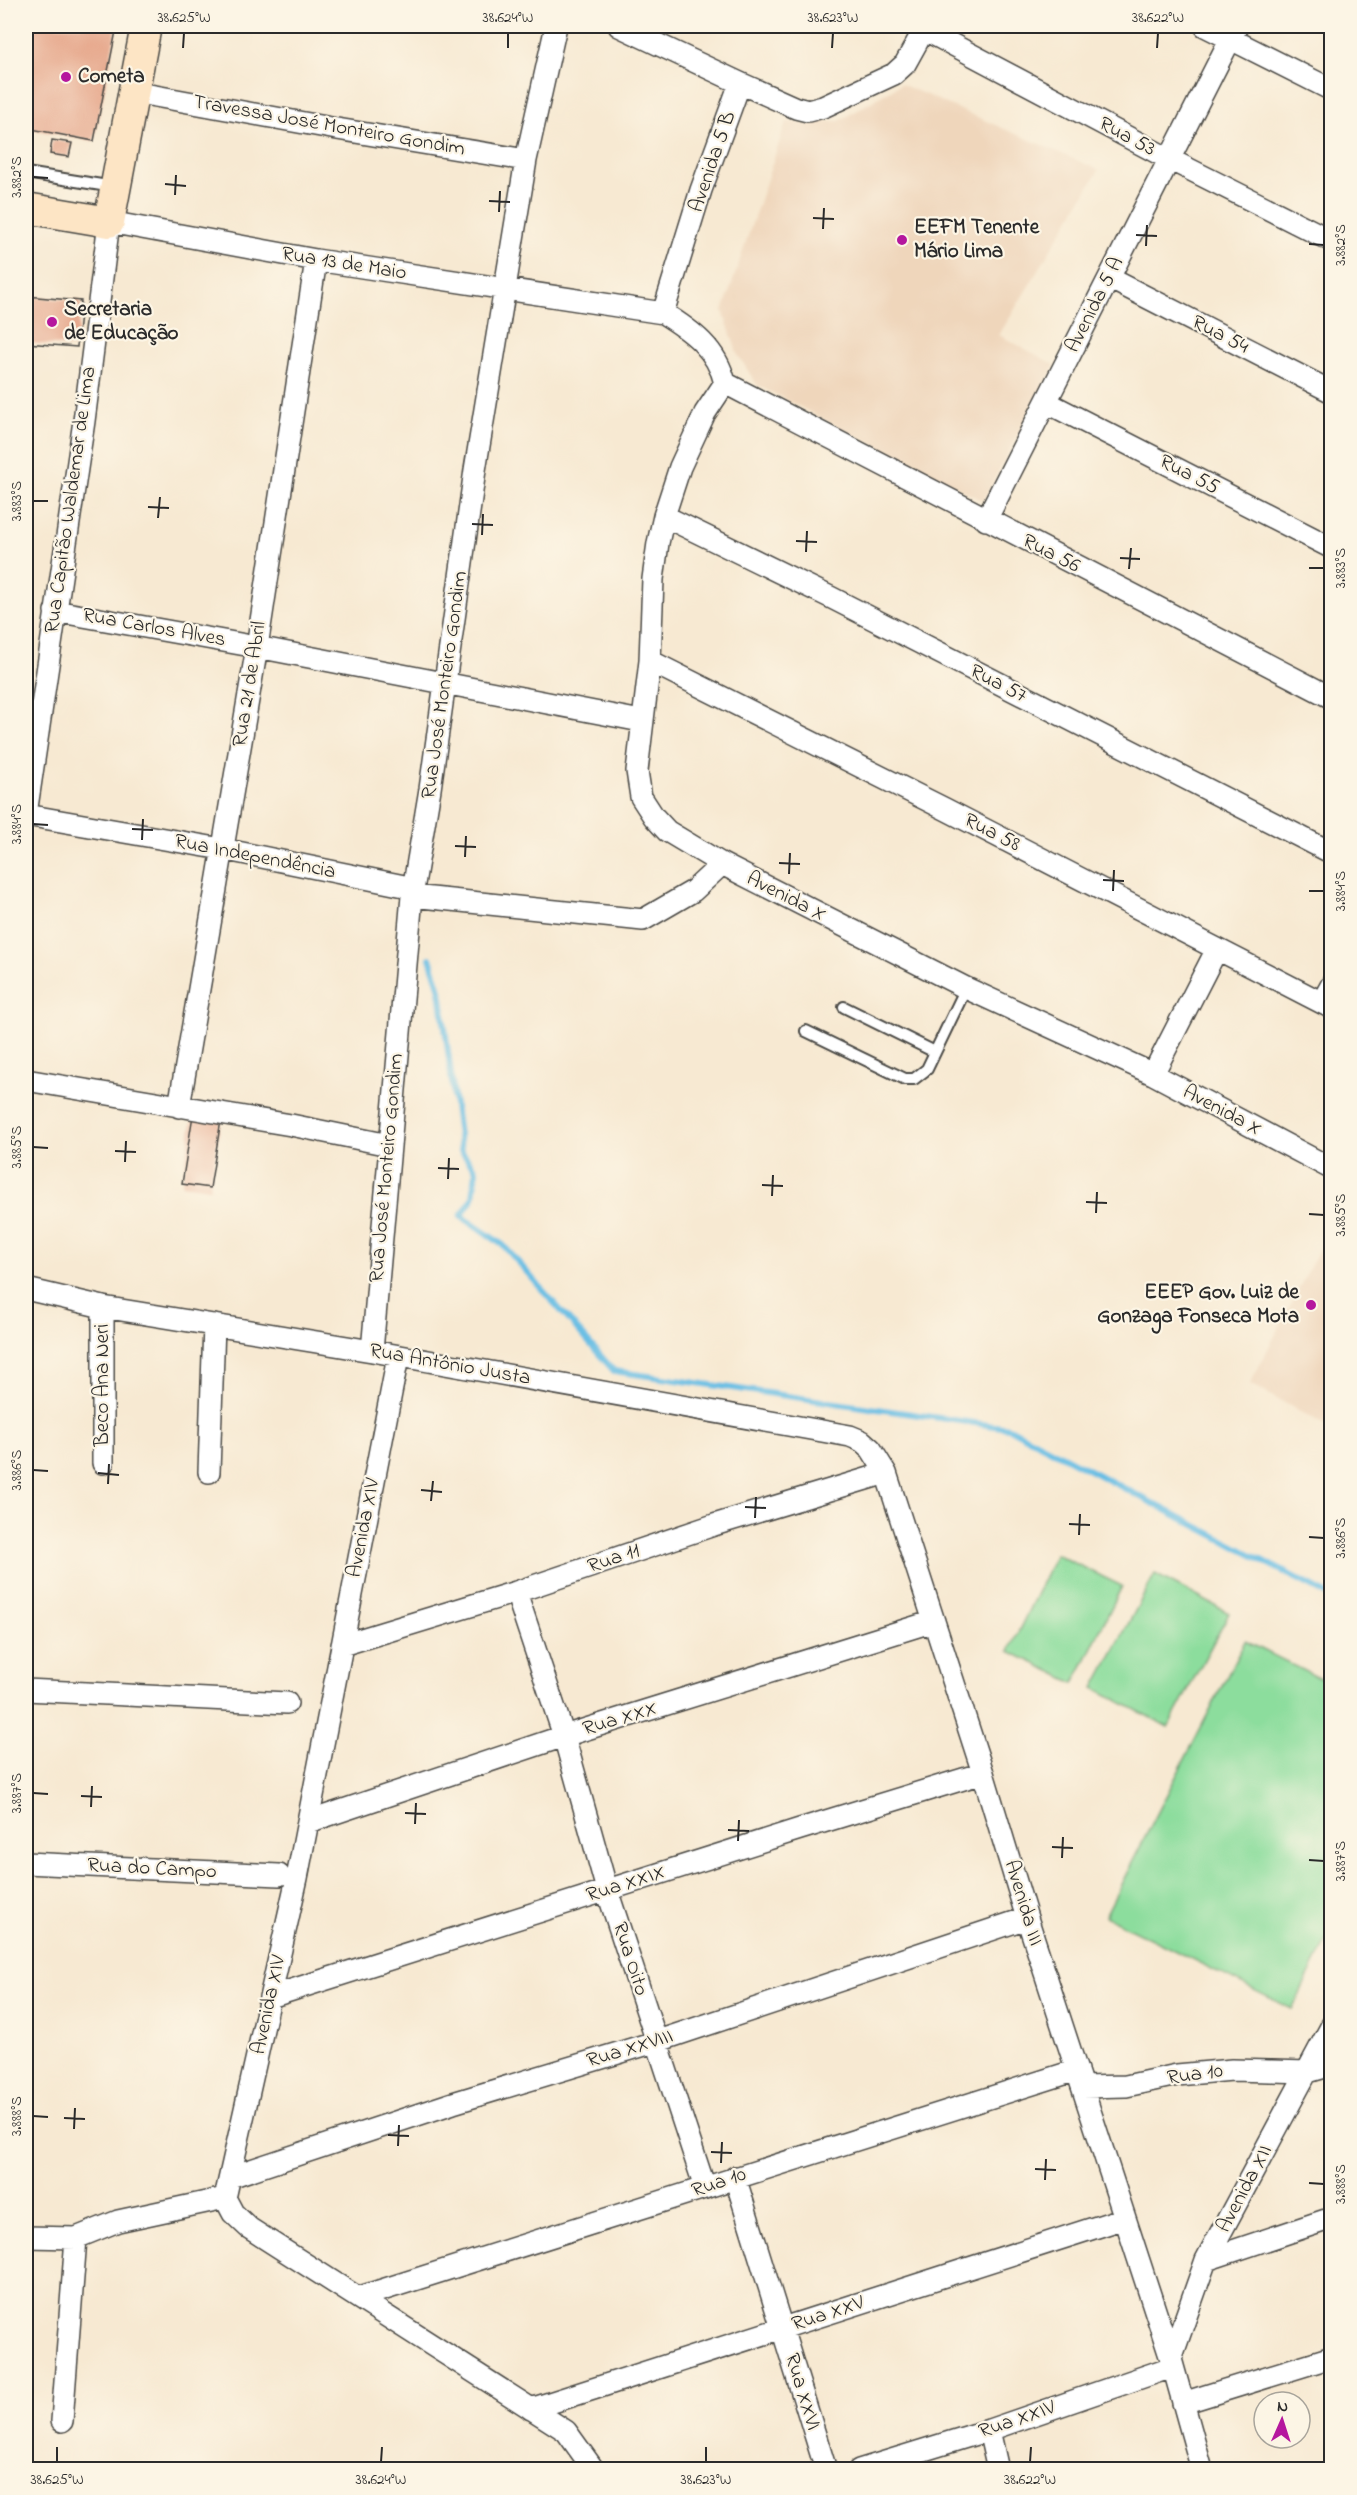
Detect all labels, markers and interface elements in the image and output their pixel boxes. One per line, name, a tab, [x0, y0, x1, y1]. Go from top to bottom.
text: 38.625°W	[157, 7, 211, 29]
text: 38.624°W	[483, 7, 533, 29]
text: 38.623°W	[808, 7, 858, 29]
text: 38.622°W	[1132, 7, 1184, 29]
place label: Cometa	[78, 62, 145, 92]
marker: Cometa	[59, 70, 73, 84]
street label: Travessa José Monteiro Gondim	[191, 87, 467, 165]
street label: Avenida 5 B	[682, 107, 744, 217]
street label: Rua 53	[1093, 109, 1161, 165]
text: 3.882°S	[6, 156, 28, 198]
place label: EEFM Tenente Mário Lima	[914, 213, 1040, 267]
text: 3.882°S	[1330, 224, 1352, 266]
marker: EEFM Tenente Mário Lima	[895, 233, 909, 247]
street label: Rua 13 de Maio	[279, 239, 409, 289]
street label: Avenida 5 A	[1058, 252, 1132, 358]
place label: Secretaria de Educação	[64, 295, 179, 349]
street label: Rua 54	[1186, 308, 1254, 362]
marker: Secretaria de Educação	[45, 315, 59, 329]
street label: Rua Capitão Waldemar de Lima	[37, 364, 105, 636]
street label: Rua 55	[1154, 447, 1224, 503]
text: 3.883°S	[6, 480, 28, 521]
street label: Rua 56	[1017, 527, 1085, 581]
text: 3.883°S	[1330, 547, 1352, 588]
street label: Rua José Monteiro Gondim	[414, 569, 476, 801]
street label: Rua Carlos Alves	[80, 601, 228, 655]
street label: Rua 21 de Abril	[225, 619, 275, 749]
street label: Rua 57	[964, 657, 1032, 711]
text: 3.884°S	[6, 803, 28, 844]
street label: Rua 58	[958, 806, 1026, 860]
street label: Rua Independência	[172, 827, 338, 887]
street label: Avenida X	[741, 864, 831, 930]
text: 3.884°S	[1330, 870, 1352, 911]
street label: Rua José Monteiro Gondim	[362, 1052, 412, 1284]
street label: Avenida X	[1177, 1078, 1267, 1144]
text: 3.885°S	[6, 1125, 28, 1168]
text: 3.885°S	[1330, 1193, 1352, 1236]
place label: EEEP Gov. Luiz de Gonzaga Fonseca Mota	[1097, 1278, 1300, 1334]
marker: EEEP Gov. Luiz de Gonzaga Fonseca Mota	[1304, 1298, 1318, 1312]
street label: Beco Ana Neri	[88, 1324, 118, 1447]
street label: Rua Antônio Justa	[367, 1336, 533, 1394]
text: 3.886°S	[6, 1449, 28, 1490]
street label: Avenida XIV	[340, 1476, 388, 1580]
text: 3.886°S	[1330, 1517, 1352, 1558]
street label: Rua 11	[584, 1536, 644, 1582]
street label: Rua XXX	[579, 1693, 661, 1745]
text: 3.887°S	[6, 1772, 28, 1813]
text: 3.887°S	[1330, 1840, 1352, 1881]
street label: Rua do Campo	[86, 1851, 218, 1887]
street label: Avenida III	[996, 1856, 1050, 1950]
street label: Rua XXIX	[583, 1857, 669, 1911]
street label: Rua Oito	[604, 1918, 656, 2000]
street label: Avenida XIV	[244, 1953, 294, 2057]
street label: Rua XXVIII	[583, 2022, 677, 2076]
street label: Rua 10	[1165, 2056, 1225, 2094]
text: 3.888°S	[6, 2096, 28, 2136]
street label: Avenida XII	[1209, 2140, 1281, 2238]
street label: Rua 10	[688, 2160, 750, 2206]
text: 3.888°S	[1330, 2164, 1352, 2204]
street label: Rua XXV	[788, 2288, 868, 2340]
street label: Rua XXVI	[776, 2350, 828, 2434]
north arrow	[1252, 2390, 1312, 2450]
street label: Rua XXIV	[975, 2393, 1059, 2447]
text: N	[1277, 2395, 1289, 2419]
text: 38.625°W	[30, 2469, 84, 2491]
text: 38.624°W	[356, 2469, 406, 2491]
text: 38.623°W	[681, 2469, 731, 2491]
text: 38.622°W	[1004, 2469, 1056, 2491]

